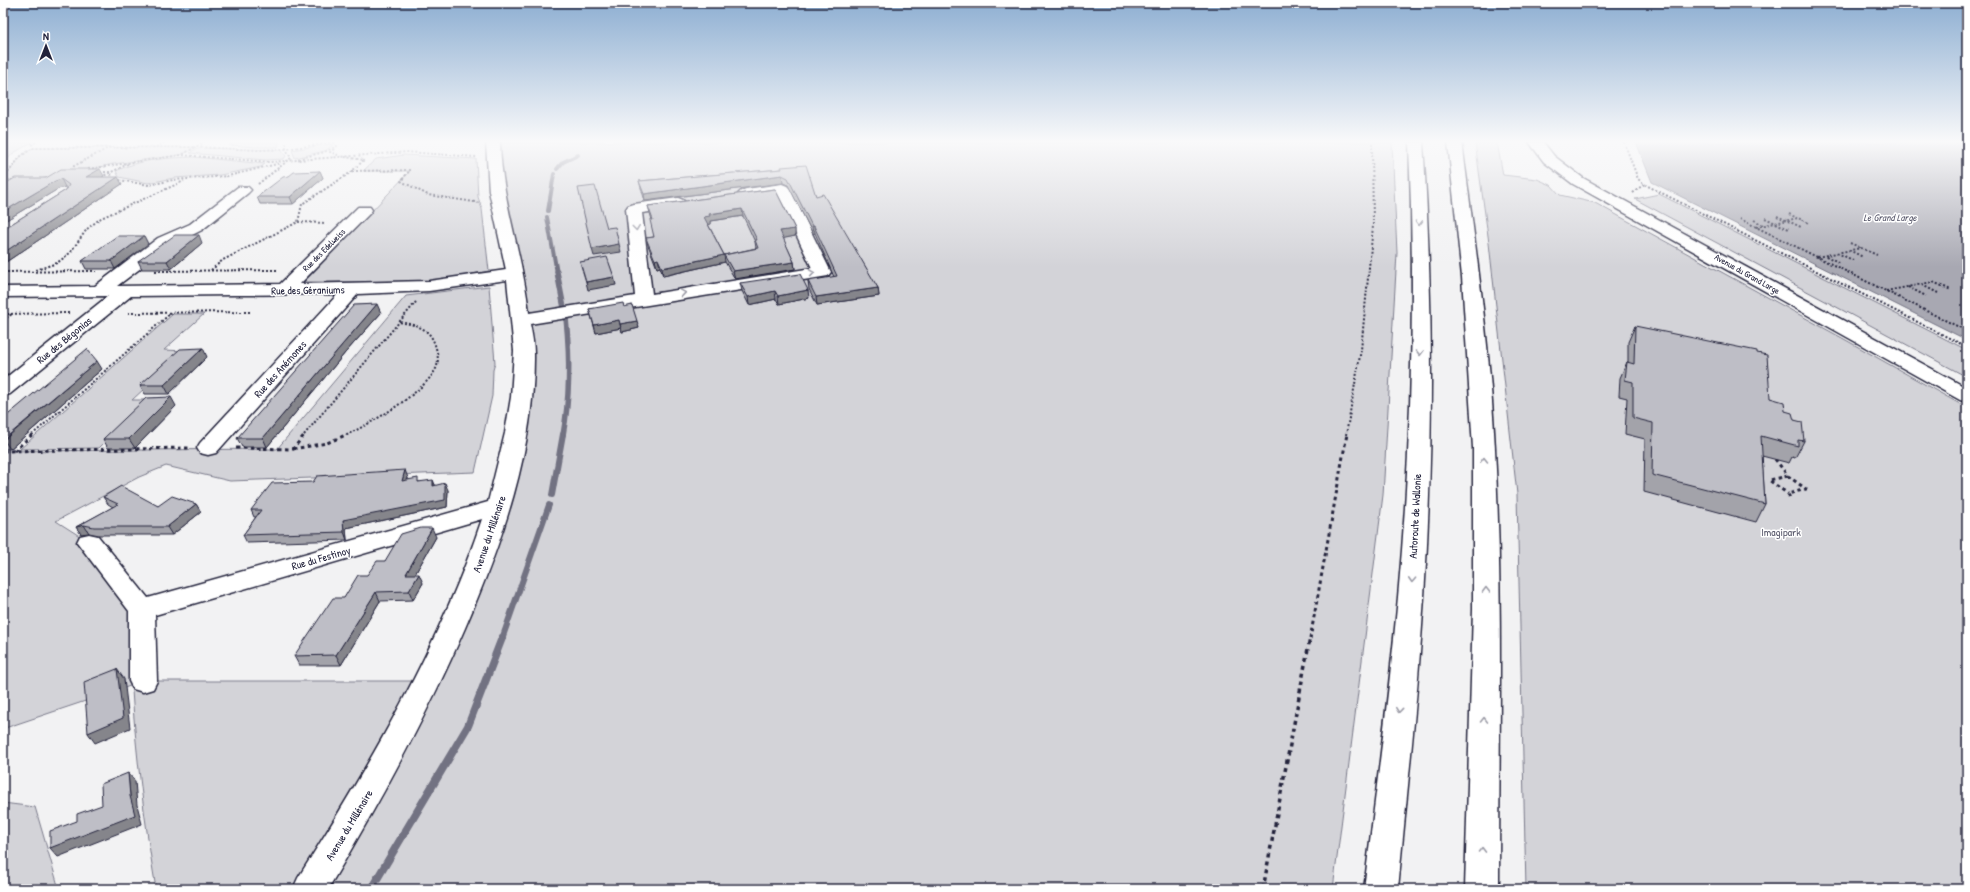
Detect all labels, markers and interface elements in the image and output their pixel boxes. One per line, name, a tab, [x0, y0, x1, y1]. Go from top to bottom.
north arrow	[26, 26, 66, 66]
text: N	[43, 29, 49, 43]
water label: Le Grand Large	[1863, 211, 1918, 225]
one-way arrow	[1415, 220, 1424, 226]
one-way arrow	[631, 225, 640, 231]
street label: Rue des Edelweiss	[300, 226, 348, 274]
street label: Avenue du Grand Large	[1712, 251, 1782, 297]
one-way arrow	[808, 270, 815, 278]
street label: Rue des Géraniums	[271, 282, 345, 298]
one-way arrow	[680, 289, 686, 298]
street label: Rue des Bégonias	[34, 313, 94, 367]
street label: Rue des Anémones	[251, 338, 309, 400]
one-way arrow	[1416, 350, 1424, 356]
one-way arrow	[1480, 457, 1488, 463]
street label: Autoroute de Wallonie	[1406, 473, 1424, 559]
street label: Avenue du Millénaire	[469, 493, 509, 574]
park label: Imagipark	[1761, 525, 1801, 539]
street label: Rue du Festinoy	[290, 543, 352, 573]
one-way arrow	[1407, 577, 1416, 584]
one-way arrow	[1482, 587, 1490, 593]
one-way arrow	[1395, 707, 1404, 713]
one-way arrow	[1480, 717, 1489, 723]
street label: Avenue du Millénaire	[322, 787, 376, 863]
one-way arrow	[1478, 847, 1487, 853]

